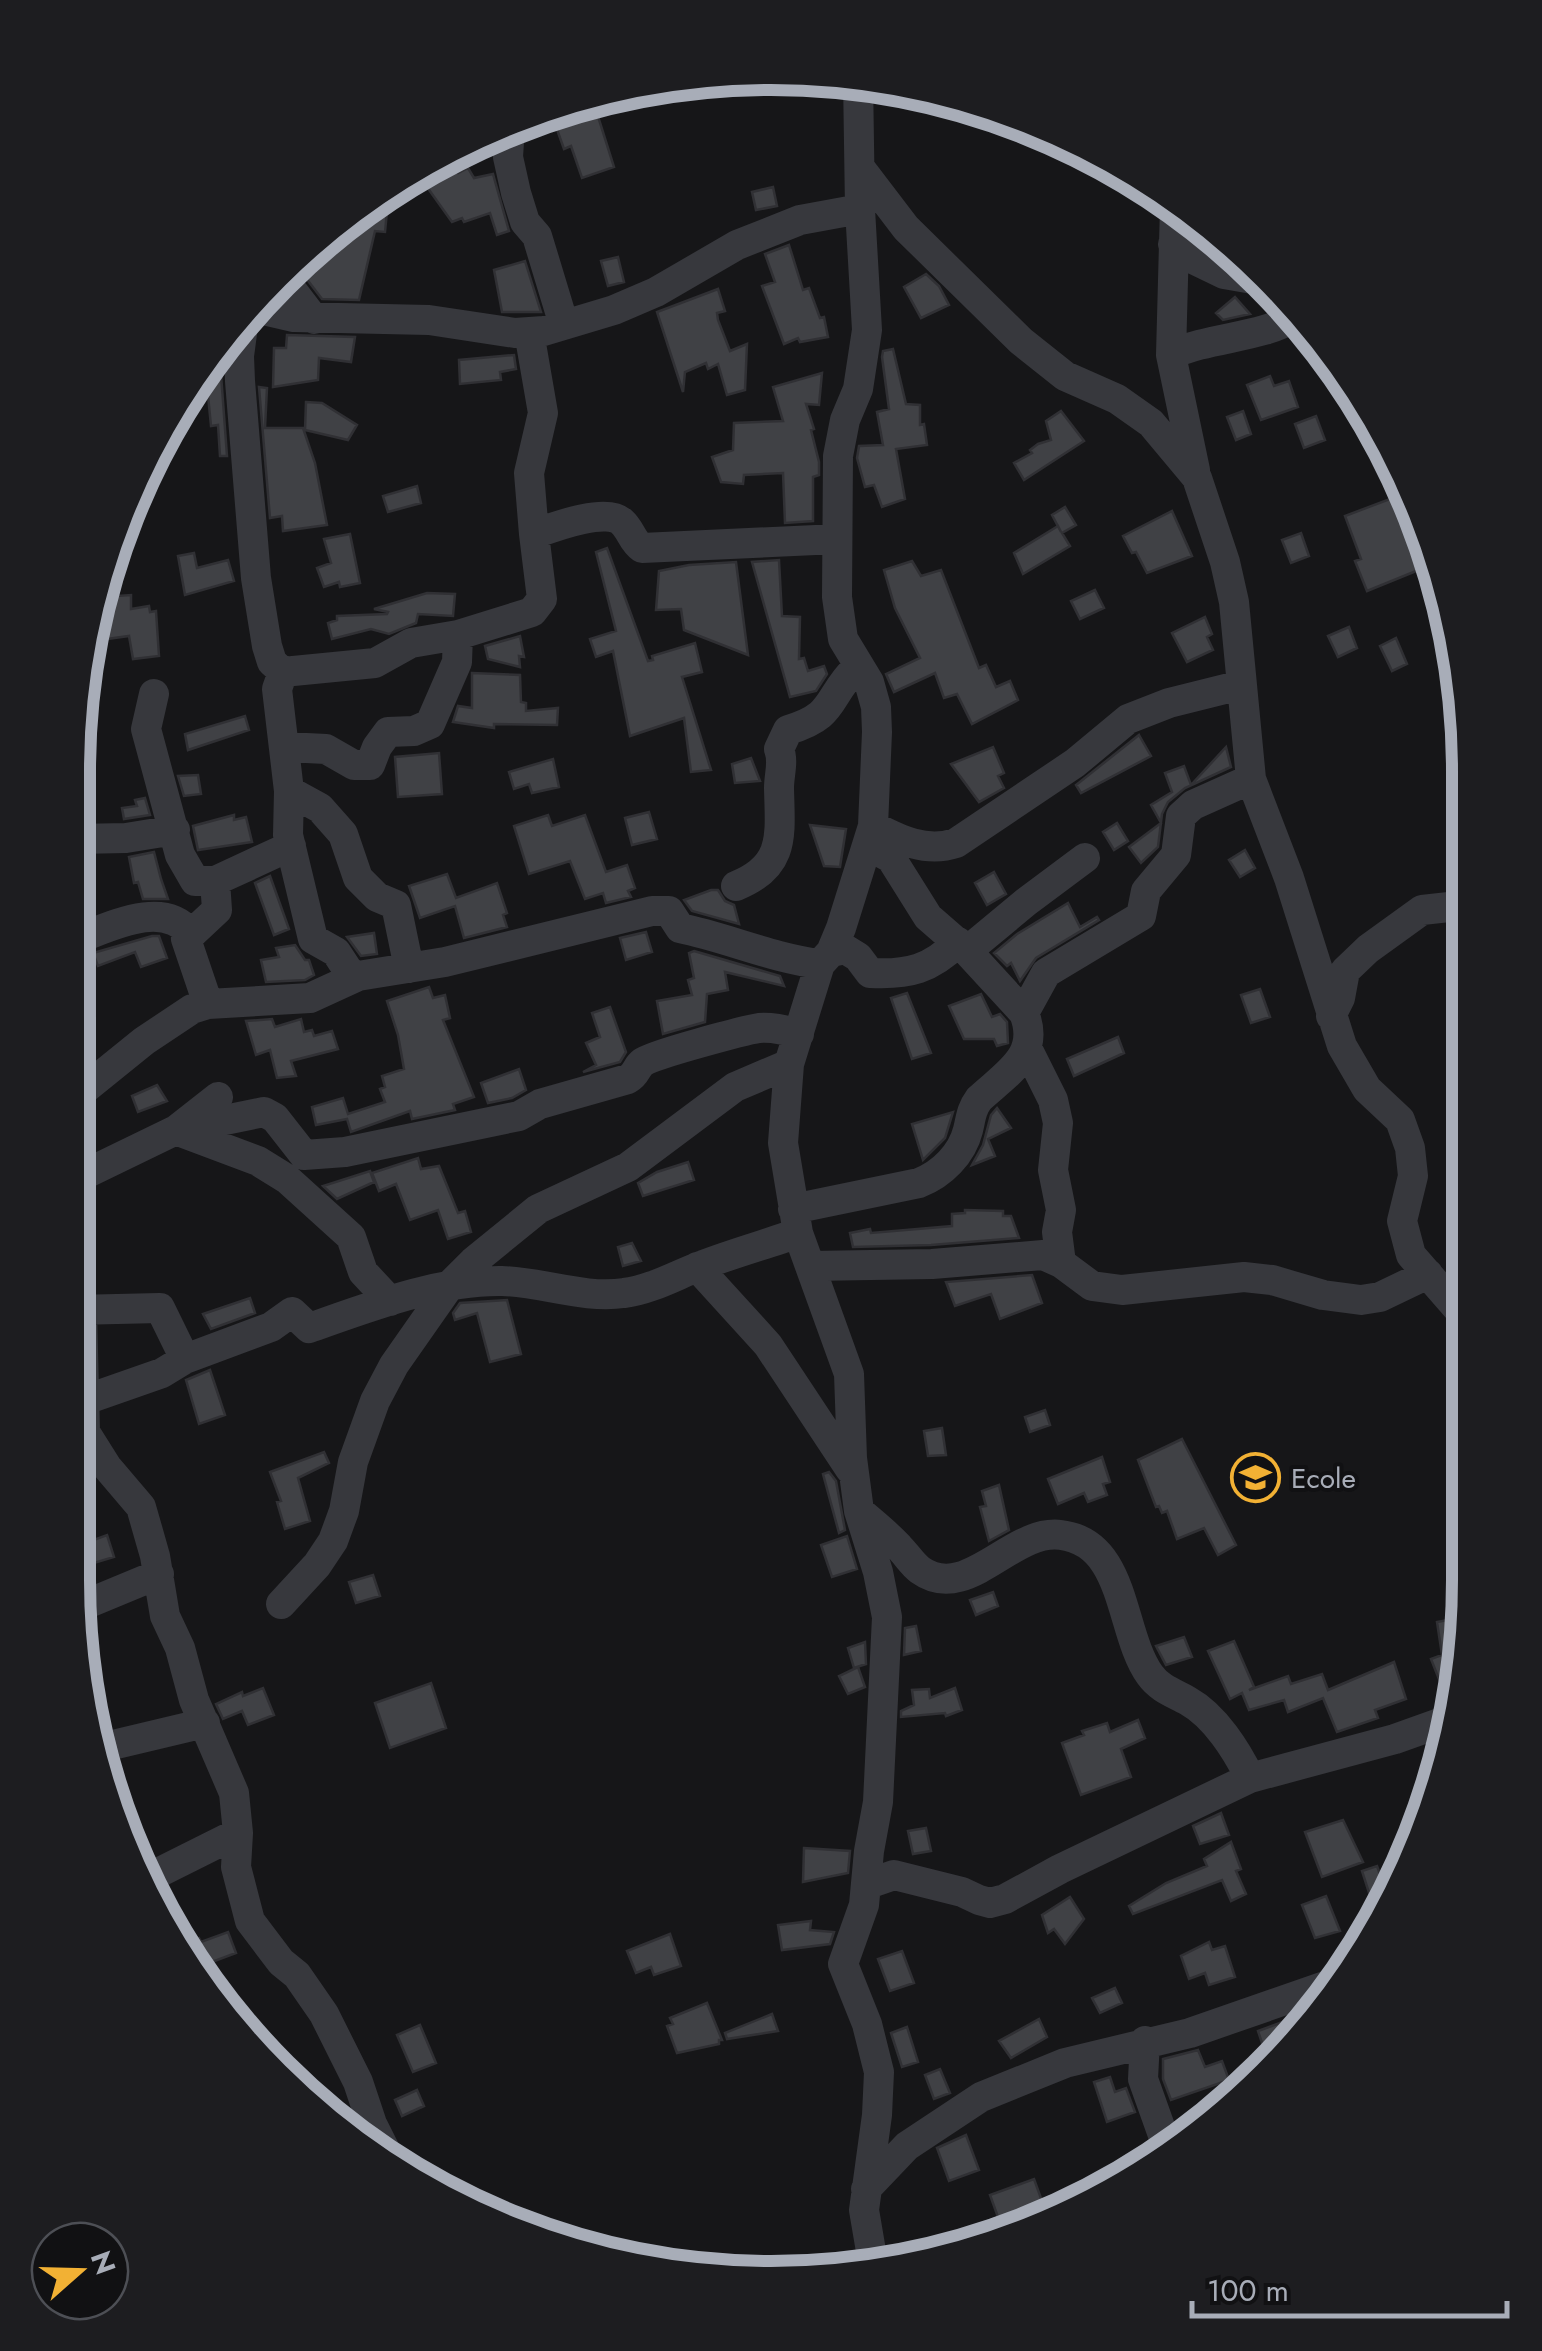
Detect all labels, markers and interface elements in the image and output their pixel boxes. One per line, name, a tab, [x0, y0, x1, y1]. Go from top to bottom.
school or university icon: Ecole	[1230, 1452, 1282, 1504]
place label: Ecole	[1291, 1458, 1356, 1499]
north arrow	[30, 2221, 130, 2321]
text: N	[80, 2245, 126, 2280]
scale bar	[1192, 2256, 1507, 2318]
text: 100 m	[1207, 2269, 1289, 2312]

